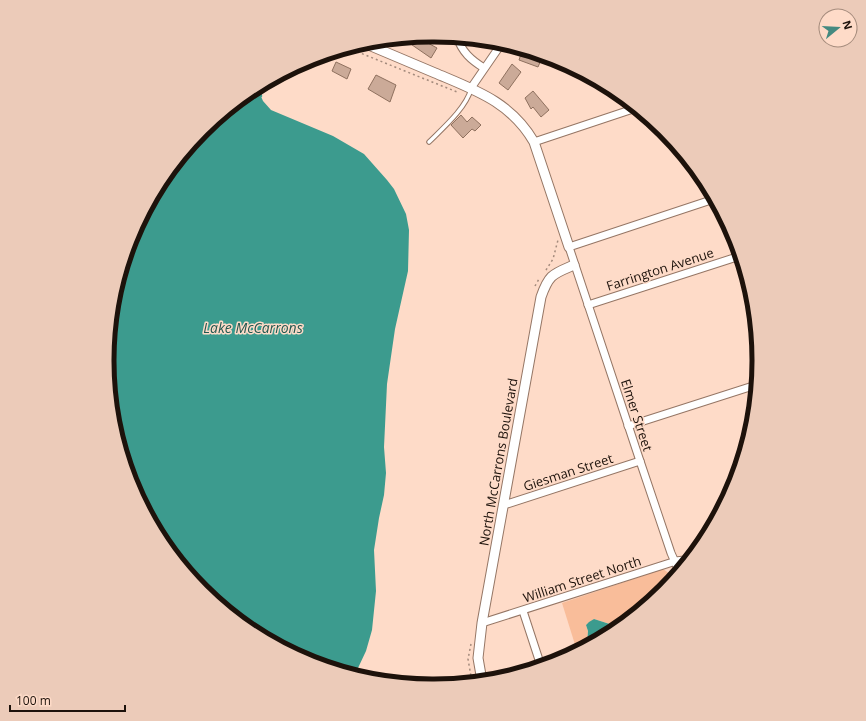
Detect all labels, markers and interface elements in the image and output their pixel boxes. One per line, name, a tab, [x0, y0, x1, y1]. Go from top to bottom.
north arrow	[818, 8, 858, 48]
text: N	[839, 18, 857, 31]
street label: Farrington Avenue	[604, 243, 716, 295]
water label: Lake McCarrons	[203, 318, 303, 337]
street label: North McCarrons Boulevard	[474, 377, 522, 547]
street label: Elmer Street	[617, 377, 657, 454]
street label: Giesman Street	[521, 449, 615, 495]
street label: William Street North	[521, 551, 643, 607]
scale bar	[10, 687, 125, 713]
text: 100 m	[16, 692, 51, 709]

